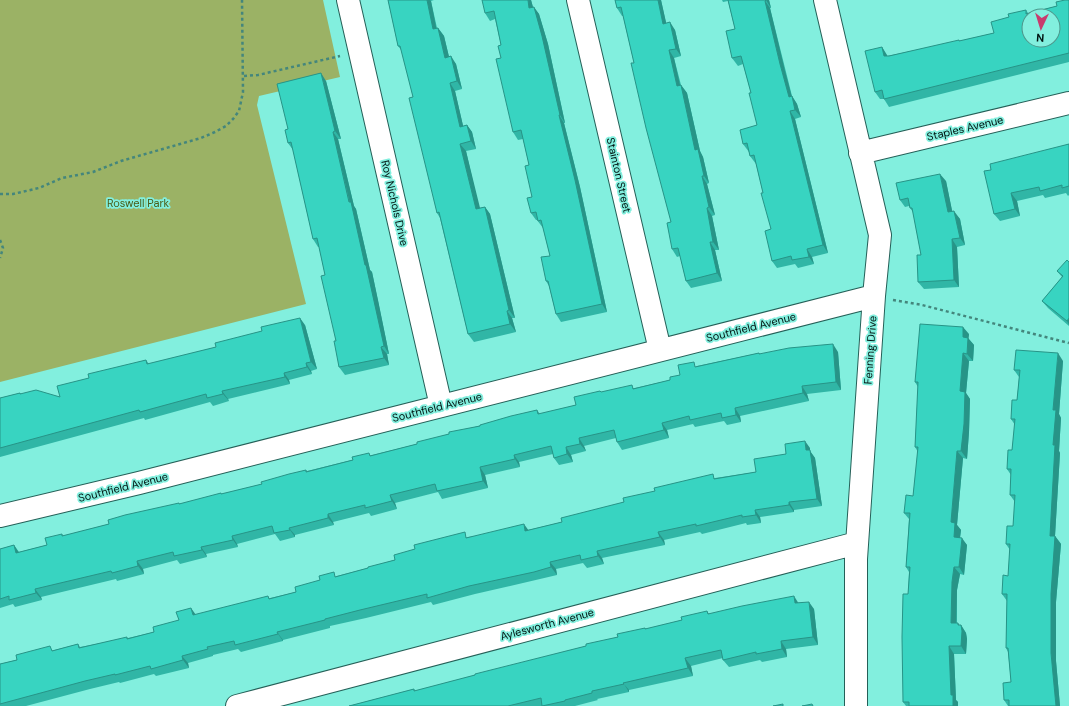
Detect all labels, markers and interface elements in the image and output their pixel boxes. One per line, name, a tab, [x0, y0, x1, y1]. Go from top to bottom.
north arrow	[1021, 8, 1061, 48]
text: N	[1036, 31, 1045, 45]
street label: Staples Avenue	[925, 112, 1005, 144]
street label: Stainton Street	[604, 136, 634, 214]
street label: Roy Nichols Drive	[378, 159, 412, 247]
park label: Roswell Park	[107, 196, 169, 210]
street label: Southfield Avenue	[705, 309, 797, 345]
street label: Fenning Drive	[861, 315, 879, 385]
street label: Southfield Avenue	[391, 389, 483, 425]
street label: Southfield Avenue	[77, 469, 169, 505]
street label: Aylesworth Avenue	[499, 605, 595, 643]

